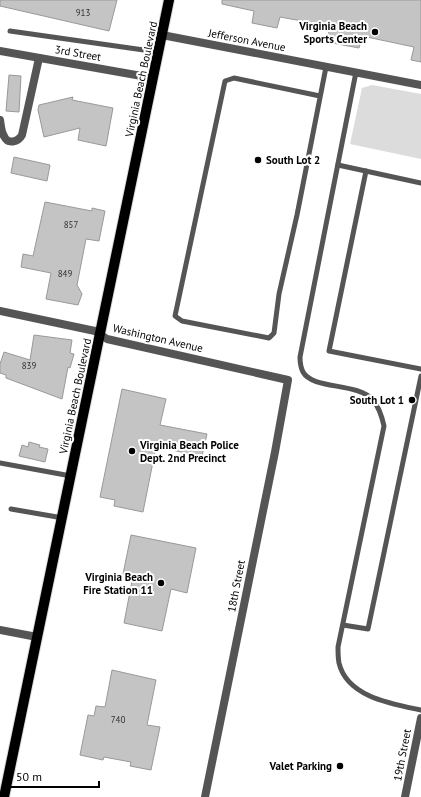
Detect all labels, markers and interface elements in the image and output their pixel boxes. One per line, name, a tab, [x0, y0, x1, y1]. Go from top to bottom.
house number: 913	[76, 7, 90, 18]
place label: Virginia Beach Sports Center	[298, 19, 367, 46]
street label: Virginia Beach Boulevard	[122, 20, 160, 139]
street label: Jefferson Avenue	[206, 25, 287, 54]
marker: Virginia Beach Sports Center	[370, 27, 380, 37]
street label: 3rd Street	[54, 42, 102, 64]
place label: South Lot 2	[266, 153, 320, 167]
marker: South Lot 2	[253, 155, 263, 165]
house number: 857	[64, 219, 78, 230]
house number: 849	[58, 268, 72, 279]
street label: Washington Avenue	[112, 321, 205, 355]
street label: Virginia Beach Boulevard	[56, 337, 94, 456]
house number: 839	[22, 360, 36, 371]
place label: South Lot 1	[350, 393, 404, 407]
marker: South Lot 1	[407, 395, 417, 405]
place label: Virginia Beach Police Dept. 2nd Precinct	[139, 438, 239, 465]
marker: Virginia Beach Police Dept. 2nd Precinct	[127, 446, 137, 456]
street label: 18th Street	[224, 559, 248, 613]
place label: Virginia Beach Fire Station 11	[83, 570, 153, 597]
marker: Virginia Beach Fire Station 11	[156, 578, 166, 588]
house number: 740	[111, 714, 125, 725]
street label: 19th Street	[390, 728, 414, 782]
place label: Valet Parking	[269, 759, 332, 773]
marker: Valet Parking	[335, 761, 345, 771]
scale bar	[10, 763, 99, 789]
text: 50 m	[16, 769, 42, 784]

